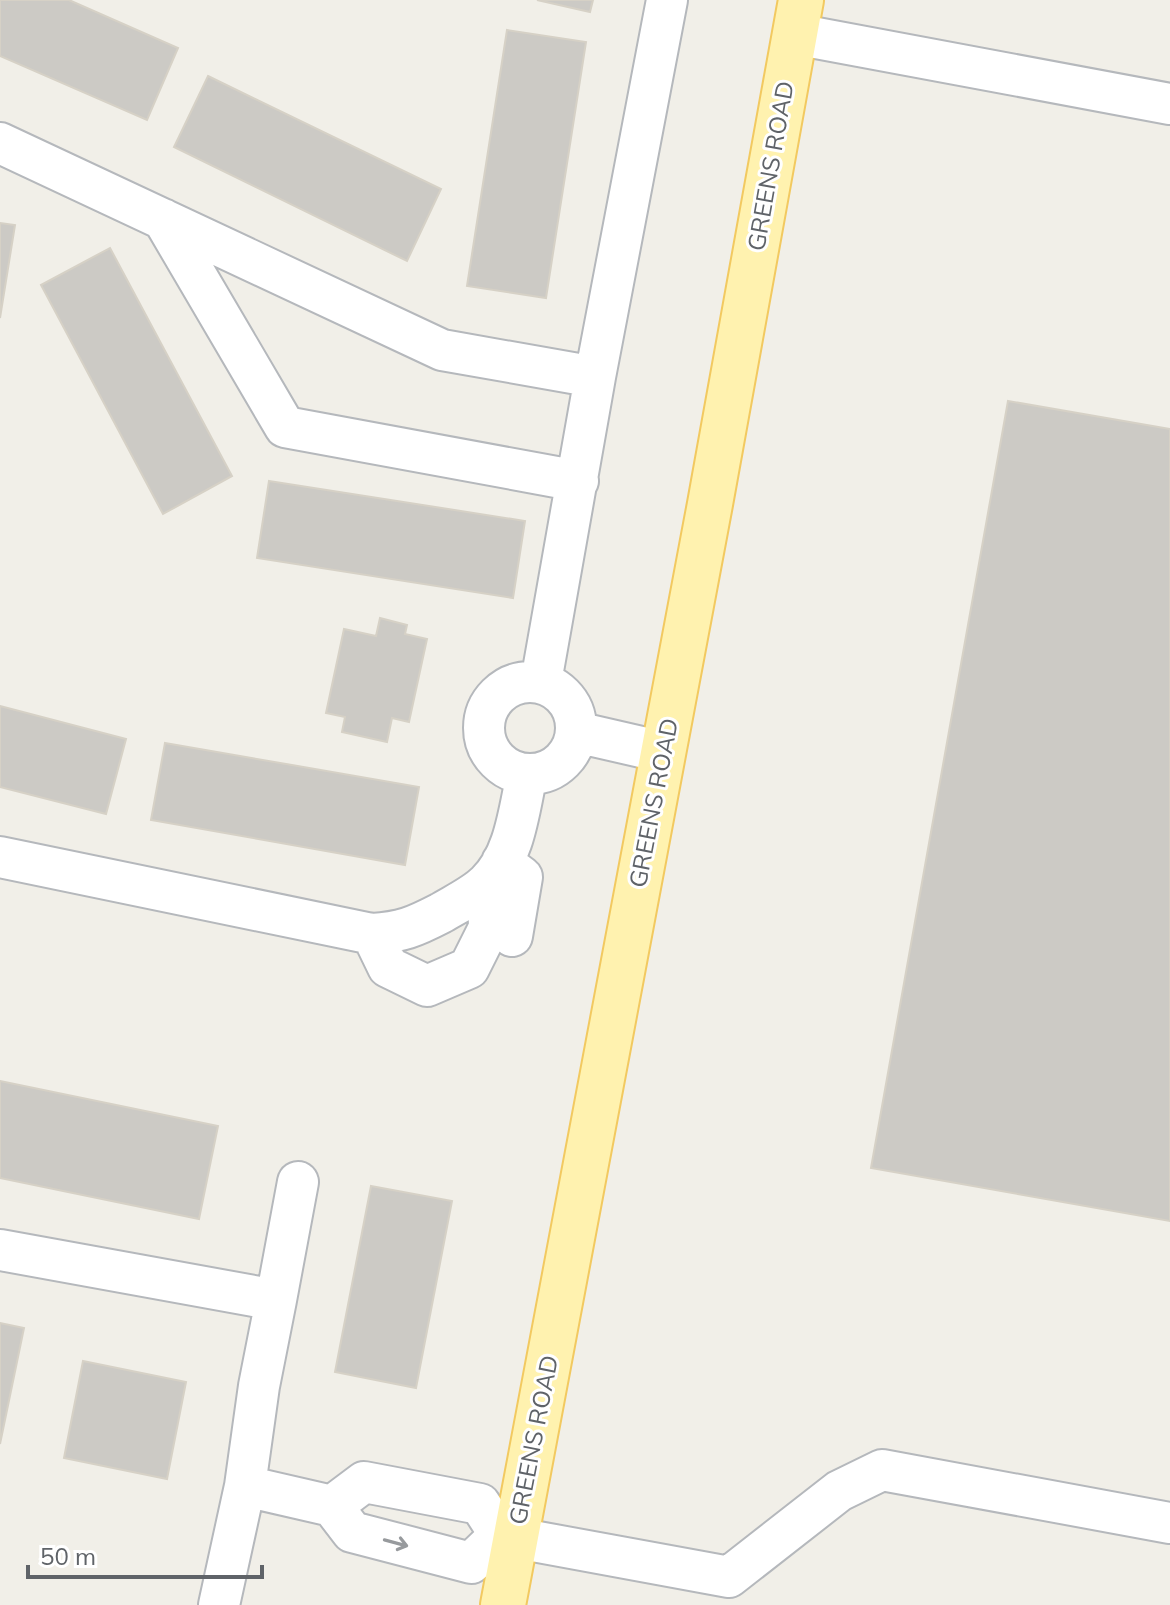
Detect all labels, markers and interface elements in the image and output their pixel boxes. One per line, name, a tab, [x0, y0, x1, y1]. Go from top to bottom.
street label: GREENS ROAD	[740, 79, 800, 253]
street label: GREENS ROAD	[622, 716, 684, 890]
street label: GREENS ROAD	[502, 1353, 564, 1527]
scale bar	[28, 1529, 262, 1579]
one-way arrow	[382, 1537, 408, 1552]
text: 50 m	[40, 1541, 96, 1571]

